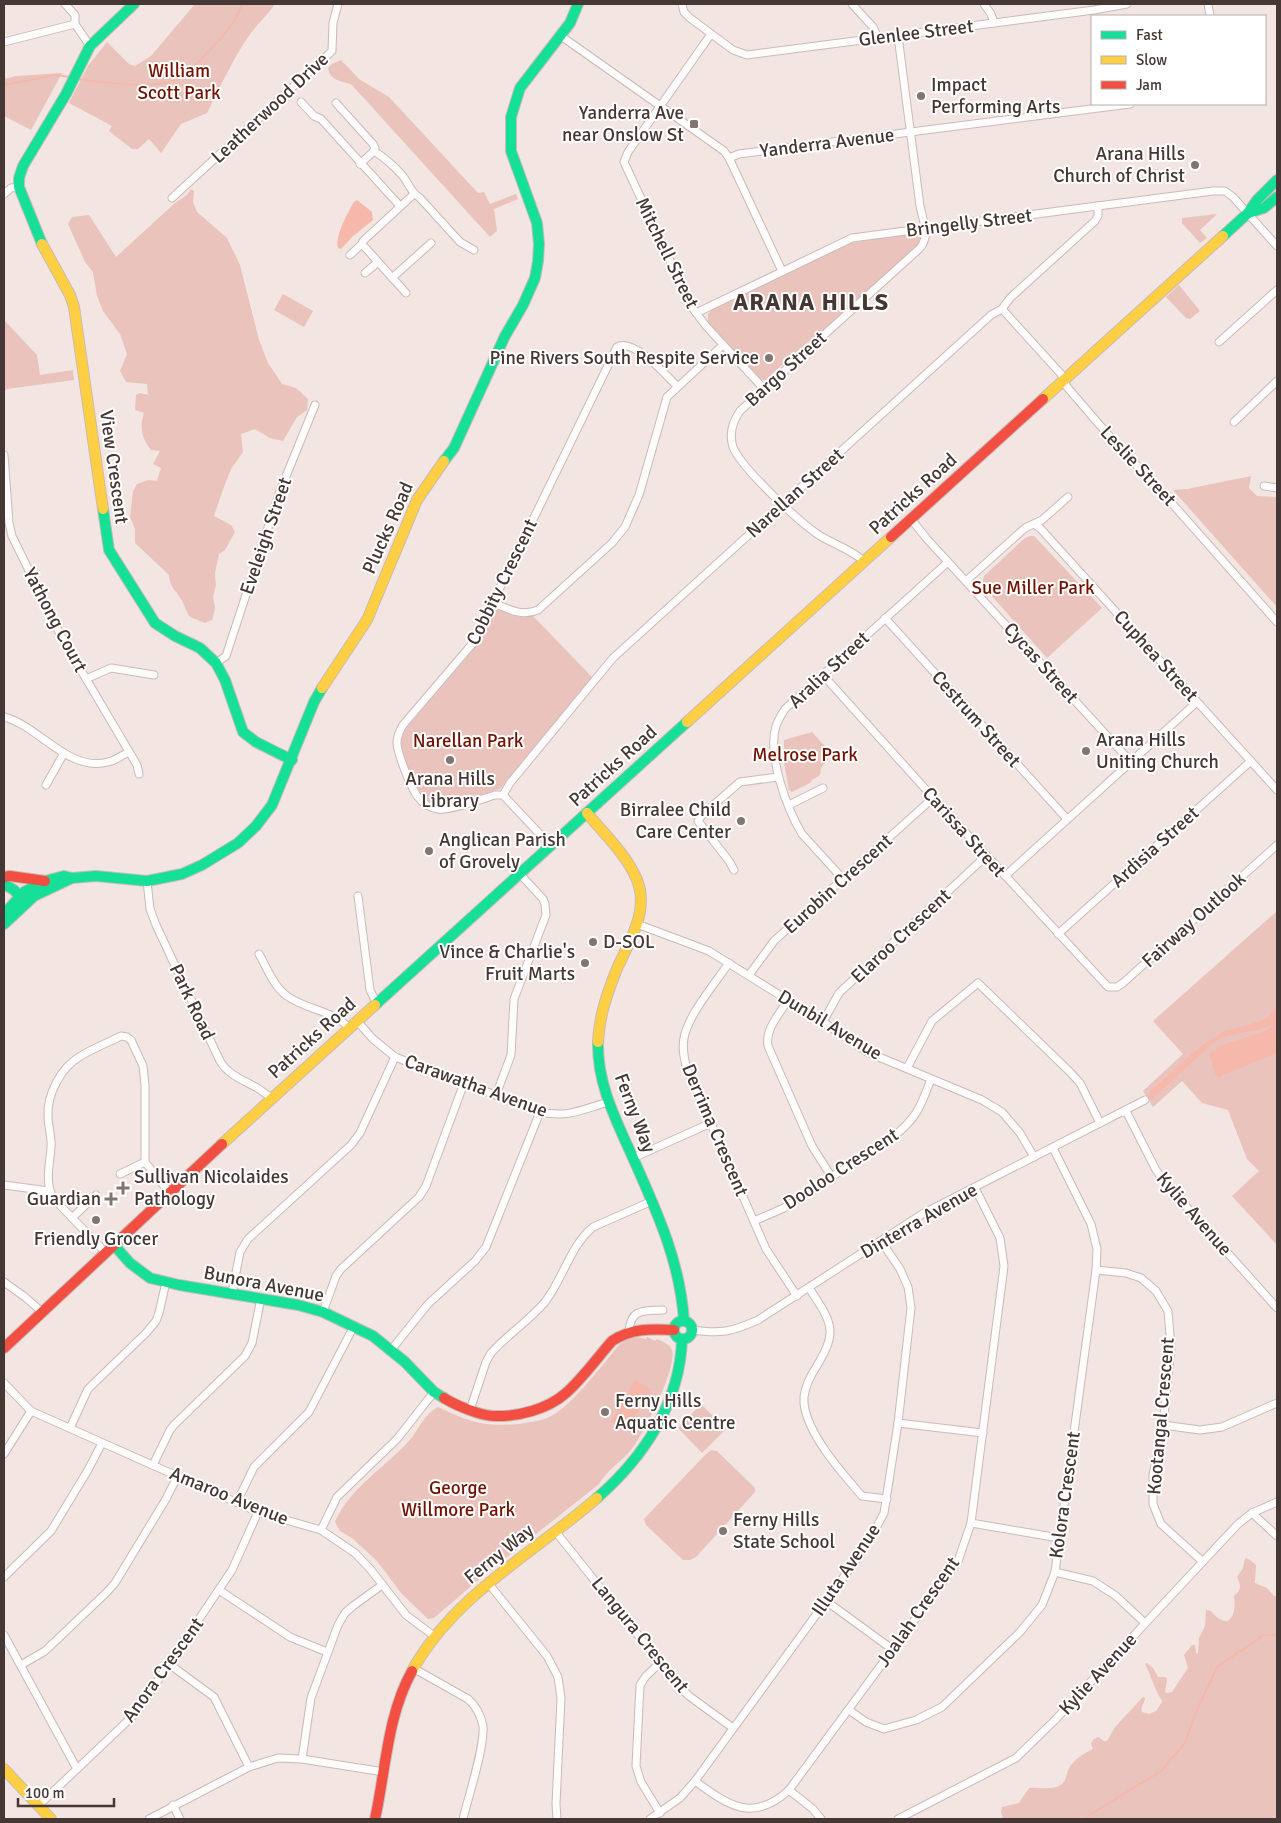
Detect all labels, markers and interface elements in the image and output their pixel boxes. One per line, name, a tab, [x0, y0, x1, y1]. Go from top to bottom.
street label: Glenlee Street	[857, 14, 975, 52]
legend	[1091, 15, 1266, 105]
text: Fast	[1136, 26, 1163, 44]
street label: Leatherwood Drive	[206, 47, 334, 169]
text: Slow	[1136, 51, 1167, 69]
park label: William Scott Park	[137, 59, 221, 105]
place label: Impact Performing Arts	[931, 73, 1060, 119]
text: Jam	[1136, 76, 1162, 94]
marker: Impact Performing Arts	[915, 90, 927, 102]
place label: Yanderra Ave near Onslow St	[562, 101, 684, 147]
marker: Yanderra Ave near Onslow St	[688, 118, 700, 130]
street label: Yanderra Avenue	[758, 123, 896, 163]
place label: Arana Hills Church of Christ	[1053, 142, 1185, 188]
marker: Arana Hills Church of Christ	[1189, 159, 1201, 171]
street label: Mitchell Street	[630, 194, 704, 313]
street label: Bringelly Street	[905, 203, 1034, 243]
district label: ARANA HILLS	[733, 287, 889, 317]
street label: Bargo Street	[740, 326, 832, 412]
place label: Pine Rivers South Respite Service	[489, 346, 759, 370]
marker: Pine Rivers South Respite Service	[763, 352, 775, 364]
street label: View Crescent	[94, 409, 134, 526]
street label: Leslie Street	[1095, 421, 1181, 511]
street label: Narellan Street	[741, 443, 849, 543]
street label: Patricks Road	[864, 448, 962, 540]
street label: Eveleigh Street	[235, 474, 297, 598]
street label: Plucks Road	[357, 478, 419, 578]
street label: Cobbity Crescent	[461, 515, 543, 649]
street label: Yathong Court	[17, 564, 93, 677]
park label: Sue Miller Park	[971, 576, 1095, 600]
street label: Cuphea Street	[1109, 605, 1204, 707]
street label: Cycas Street	[998, 618, 1084, 709]
street label: Aralia Street	[783, 626, 875, 714]
street label: Cestrum Street	[926, 666, 1026, 773]
street label: Patricks Road	[564, 720, 662, 812]
place label: Arana Hills Uniting Church	[1096, 728, 1219, 774]
park label: Narellan Park	[413, 729, 524, 753]
park label: Melrose Park	[752, 743, 858, 767]
marker: Arana Hills Uniting Church	[1080, 745, 1092, 757]
marker: Arana Hills Library	[444, 754, 456, 766]
place label: Arana Hills Library	[405, 767, 495, 813]
street label: Carissa Street	[917, 782, 1011, 882]
place label: Birralee Child Care Center	[620, 798, 731, 844]
street label: Ardisia Street	[1106, 801, 1204, 893]
marker: Birralee Child Care Center	[735, 815, 747, 827]
place label: Anglican Parish of Grovely	[439, 828, 566, 874]
street label: Eurobin Crescent	[779, 829, 898, 939]
marker: Anglican Parish of Grovely	[423, 845, 435, 857]
street label: Fairway Outlook	[1137, 867, 1251, 973]
street label: Elaroo Crescent	[846, 883, 956, 988]
place label: D-SOL	[603, 930, 655, 954]
marker: D-SOL	[587, 936, 599, 948]
place label: Vince & Charlie's Fruit Marts	[439, 940, 575, 986]
marker: Vince & Charlie's Fruit Marts	[579, 957, 591, 969]
street label: Park Road	[164, 960, 220, 1044]
street label: Dunbil Avenue	[773, 984, 887, 1066]
street label: Patricks Road	[263, 992, 361, 1084]
street label: Carawatha Avenue	[401, 1049, 551, 1123]
street label: Derrima Crescent	[676, 1060, 754, 1200]
street label: Ferny Way	[609, 1070, 661, 1156]
street label: Dooloo Crescent	[779, 1123, 903, 1215]
place label: Sullivan Nicolaides Pathology	[134, 1165, 289, 1211]
street label: Kylie Avenue	[1151, 1167, 1237, 1261]
street label: Dinterra Avenue	[856, 1178, 982, 1264]
marker: Sullivan Nicolaides Pathology	[116, 1181, 130, 1195]
place label: Guardian	[27, 1187, 101, 1211]
marker: Guardian	[105, 1193, 117, 1205]
marker: Friendly Grocer	[90, 1214, 102, 1226]
place label: Friendly Grocer	[34, 1227, 158, 1251]
street label: Bunora Avenue	[202, 1261, 326, 1307]
street label: Kootangal Crescent	[1142, 1336, 1180, 1496]
place label: Ferny Hills Aquatic Centre	[615, 1389, 735, 1435]
marker: Ferny Hills Aquatic Centre	[599, 1406, 611, 1418]
street label: Kolora Crescent	[1044, 1430, 1086, 1560]
street label: Amaroo Avenue	[166, 1461, 292, 1531]
park label: George Willmore Park	[401, 1476, 516, 1522]
place label: Ferny Hills State School	[733, 1508, 835, 1554]
street label: Ferny Way	[459, 1519, 539, 1589]
street label: Illuta Avenue	[806, 1519, 886, 1621]
marker: Ferny Hills State School	[717, 1525, 729, 1537]
street label: Joalah Crescent	[871, 1552, 965, 1672]
street label: Langura Crescent	[586, 1572, 694, 1698]
street label: Anora Crescent	[117, 1613, 209, 1727]
street label: Kylie Avenue	[1054, 1628, 1142, 1720]
scale bar	[18, 1776, 114, 1808]
text: 100 m	[25, 1784, 65, 1802]

